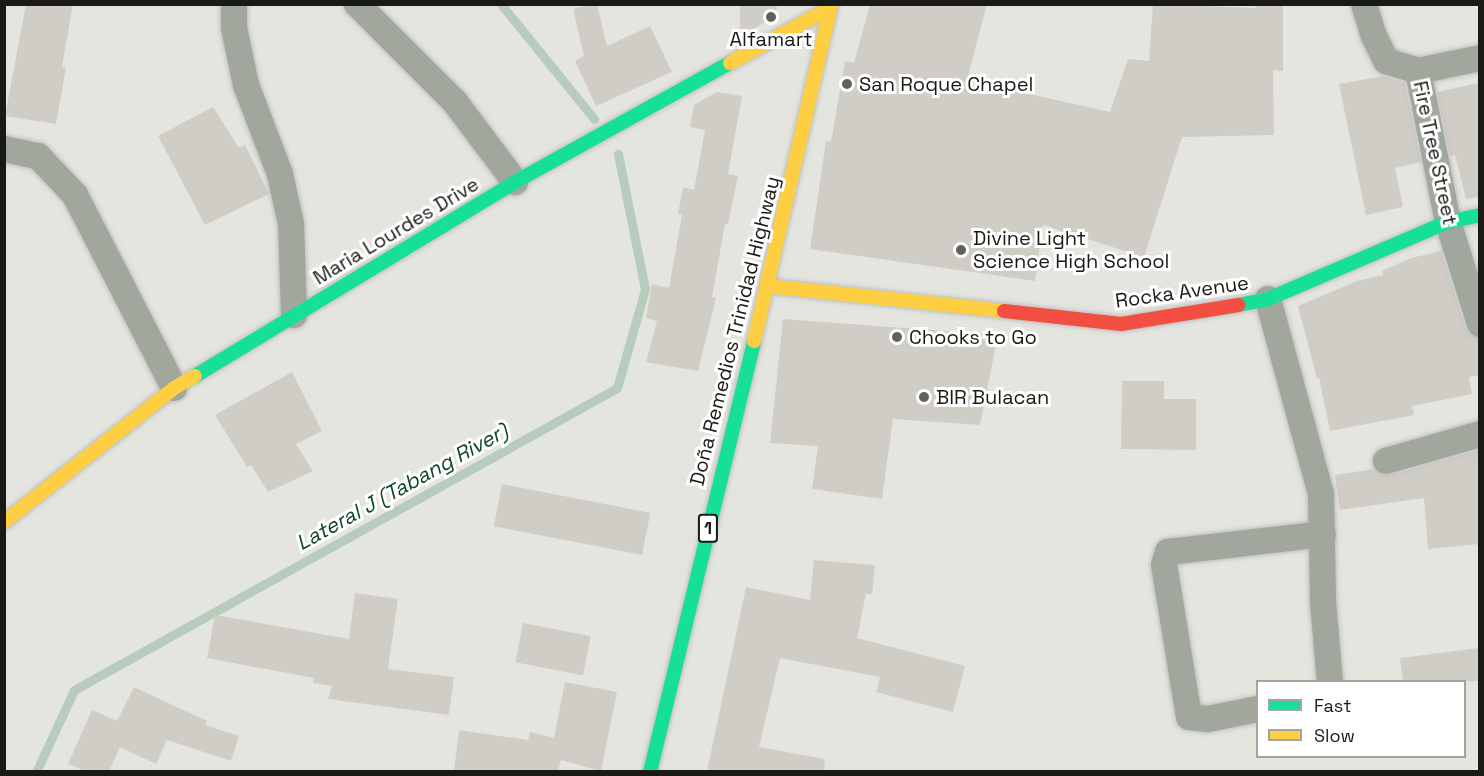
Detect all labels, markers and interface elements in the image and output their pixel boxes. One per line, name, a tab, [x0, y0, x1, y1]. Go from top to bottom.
marker: Alfamart	[764, 10, 778, 24]
place label: Alfamart	[729, 27, 813, 51]
place label: San Roque Chapel	[859, 72, 1033, 96]
marker: San Roque Chapel	[840, 77, 854, 91]
street label: Fire Tree Street	[1408, 78, 1462, 228]
street label: Maria Lourdes Drive	[309, 172, 483, 290]
street label: Doña Remedios Trinidad Highway	[685, 174, 785, 488]
place label: Divine Light Science High School	[973, 226, 1170, 273]
marker: Divine Light Science High School	[954, 243, 968, 257]
street label: Rocka Avenue	[1114, 271, 1250, 313]
place label: Chooks to Go	[909, 325, 1037, 349]
marker: Chooks to Go	[890, 330, 904, 344]
place label: BIR Bulacan	[936, 385, 1049, 409]
marker: BIR Bulacan	[917, 390, 931, 404]
water label: Lateral J (Tabang River)	[292, 418, 512, 556]
road number: 1	[698, 513, 718, 543]
legend	[1256, 680, 1466, 758]
text: Fast	[1314, 694, 1351, 717]
text: Slow	[1314, 724, 1355, 747]

